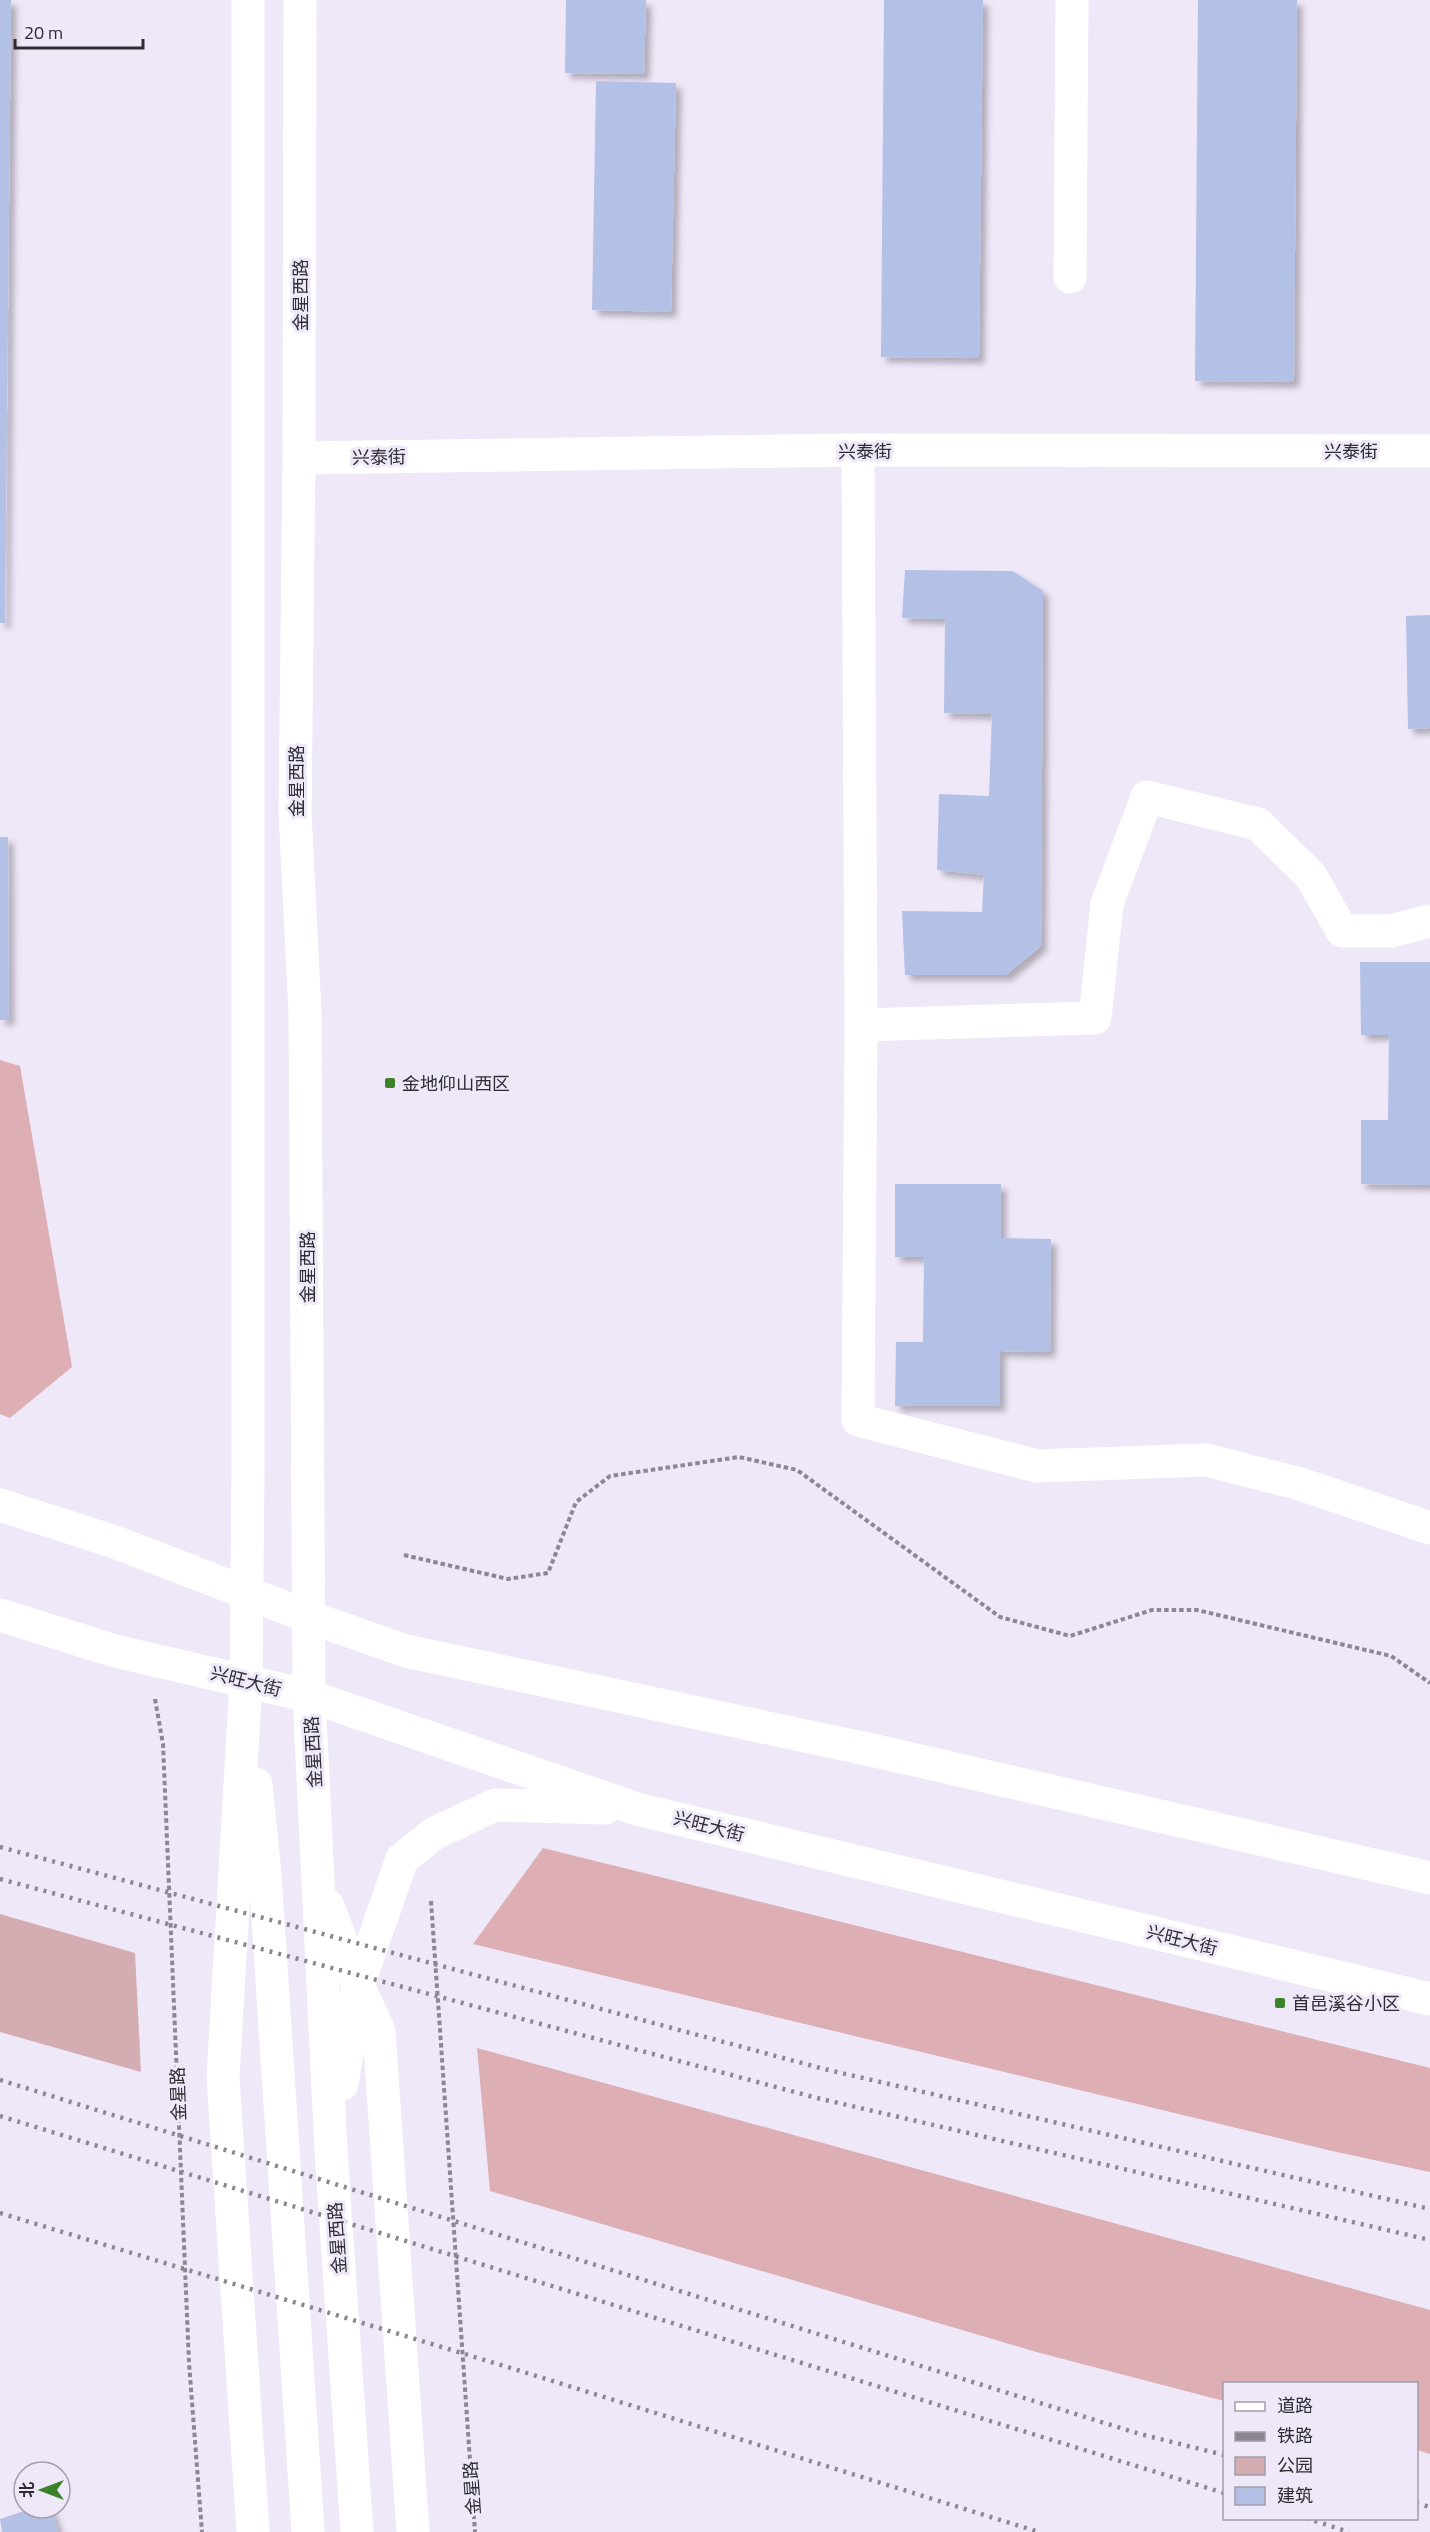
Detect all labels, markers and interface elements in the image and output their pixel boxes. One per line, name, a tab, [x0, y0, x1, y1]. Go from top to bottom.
scale bar	[15, 12, 142, 50]
text: 20 m	[24, 19, 63, 46]
street label: 金星西路	[287, 259, 314, 331]
street label: 兴泰街	[838, 438, 892, 465]
street label: 兴泰街	[1324, 438, 1378, 465]
street label: 兴泰街	[352, 443, 406, 471]
street label: 金星西路	[283, 745, 310, 817]
place label: 金地仰山西区	[402, 1070, 510, 1097]
marker: 金地仰山西区	[383, 1076, 397, 1090]
street label: 金星西路	[294, 1231, 321, 1303]
street label: 兴旺大街	[208, 1659, 284, 1703]
street label: 金星西路	[298, 1715, 328, 1789]
street label: 兴旺大街	[671, 1804, 747, 1848]
street label: 兴旺大街	[1144, 1918, 1220, 1962]
place label: 首邑溪谷小区	[1292, 1990, 1400, 2017]
marker: 首邑溪谷小区	[1273, 1996, 1287, 2010]
street label: 金星路	[164, 2067, 192, 2121]
street label: 金星西路	[321, 2201, 353, 2275]
legend	[1223, 2382, 1418, 2520]
text: 道路	[1277, 2392, 1313, 2419]
text: 铁路	[1277, 2422, 1313, 2449]
text: 公园	[1277, 2452, 1313, 2479]
north arrow	[12, 2460, 72, 2520]
street label: 金星路	[457, 2460, 487, 2516]
text: 北	[15, 2482, 39, 2498]
text: 建筑	[1277, 2482, 1313, 2509]

